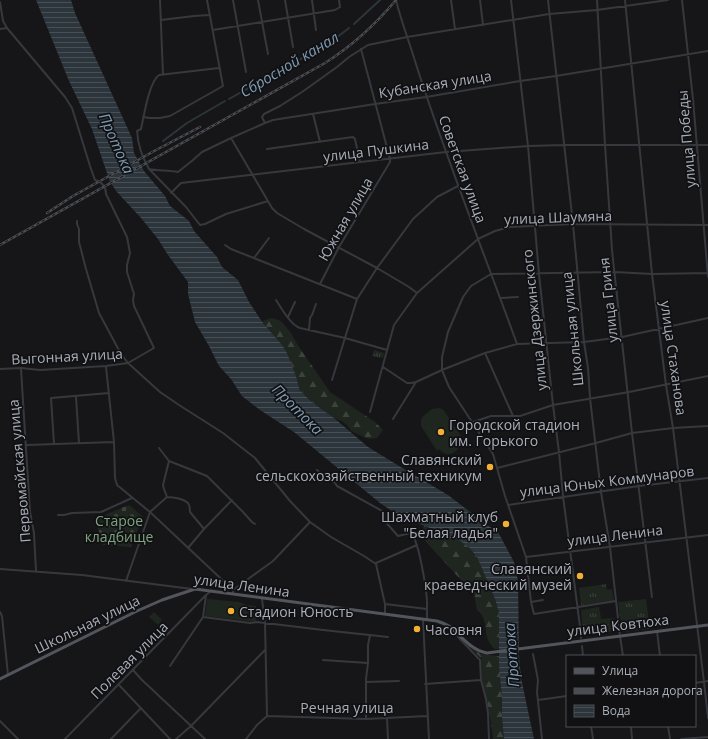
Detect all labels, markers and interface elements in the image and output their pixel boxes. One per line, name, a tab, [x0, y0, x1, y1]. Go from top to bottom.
water label: Сбросной канал	[236, 27, 342, 101]
street label: Кубанская улица	[377, 66, 493, 102]
street label: улица Победы	[672, 89, 700, 189]
water label: Протока	[95, 109, 139, 177]
street label: Советская улица	[435, 113, 491, 225]
street label: улица Пушкина	[322, 134, 430, 166]
street label: Южная улица	[313, 174, 377, 264]
street label: улица Шаумяна	[504, 206, 612, 228]
street label: улица Дзержинского	[517, 249, 551, 391]
street label: улица Гриня	[594, 257, 622, 343]
street label: Школьная улица	[557, 271, 587, 387]
street label: улица Стаханова	[657, 299, 691, 417]
street label: Выгонная улица	[11, 344, 123, 368]
water label: Протока	[268, 379, 328, 439]
street label: Первомайская улица	[3, 399, 35, 543]
place label: Городской cтадион им. Горького	[449, 415, 580, 450]
marker: Городской cтадион им. Горького	[436, 427, 446, 437]
place label: Славянский сельскохозяйственный техникум	[255, 450, 482, 485]
street label: улица Юных Коммунаров	[519, 461, 695, 501]
marker: Славянский сельскохозяйственный техникум	[485, 462, 495, 472]
place label: Шахматный клуб "Белая ладья"	[381, 507, 498, 542]
park label: Старое кладбище	[85, 511, 153, 546]
marker: Шахматный клуб "Белая ладья"	[501, 519, 511, 529]
street label: улица Ленина	[566, 520, 664, 550]
place label: Славянский краеведческий музей	[424, 559, 572, 594]
street label: улица Ленина	[193, 569, 291, 601]
marker: Славянский краеведческий музей	[575, 571, 585, 581]
street label: Школьная улица	[31, 590, 143, 658]
place label: Стадион Юность	[239, 602, 354, 621]
marker: Стадион Юность	[226, 606, 236, 616]
street label: улица Ковтюха	[566, 609, 670, 641]
street label: Полевая улица	[86, 617, 172, 703]
place label: Часовня	[425, 620, 482, 639]
water label: Протока	[499, 622, 523, 688]
marker: Часовня	[412, 624, 422, 634]
legend	[566, 655, 696, 727]
text: Улица	[602, 662, 638, 679]
text: Железная дорога	[602, 682, 703, 699]
street label: Речная улица	[300, 698, 394, 717]
text: Вода	[602, 702, 631, 719]

